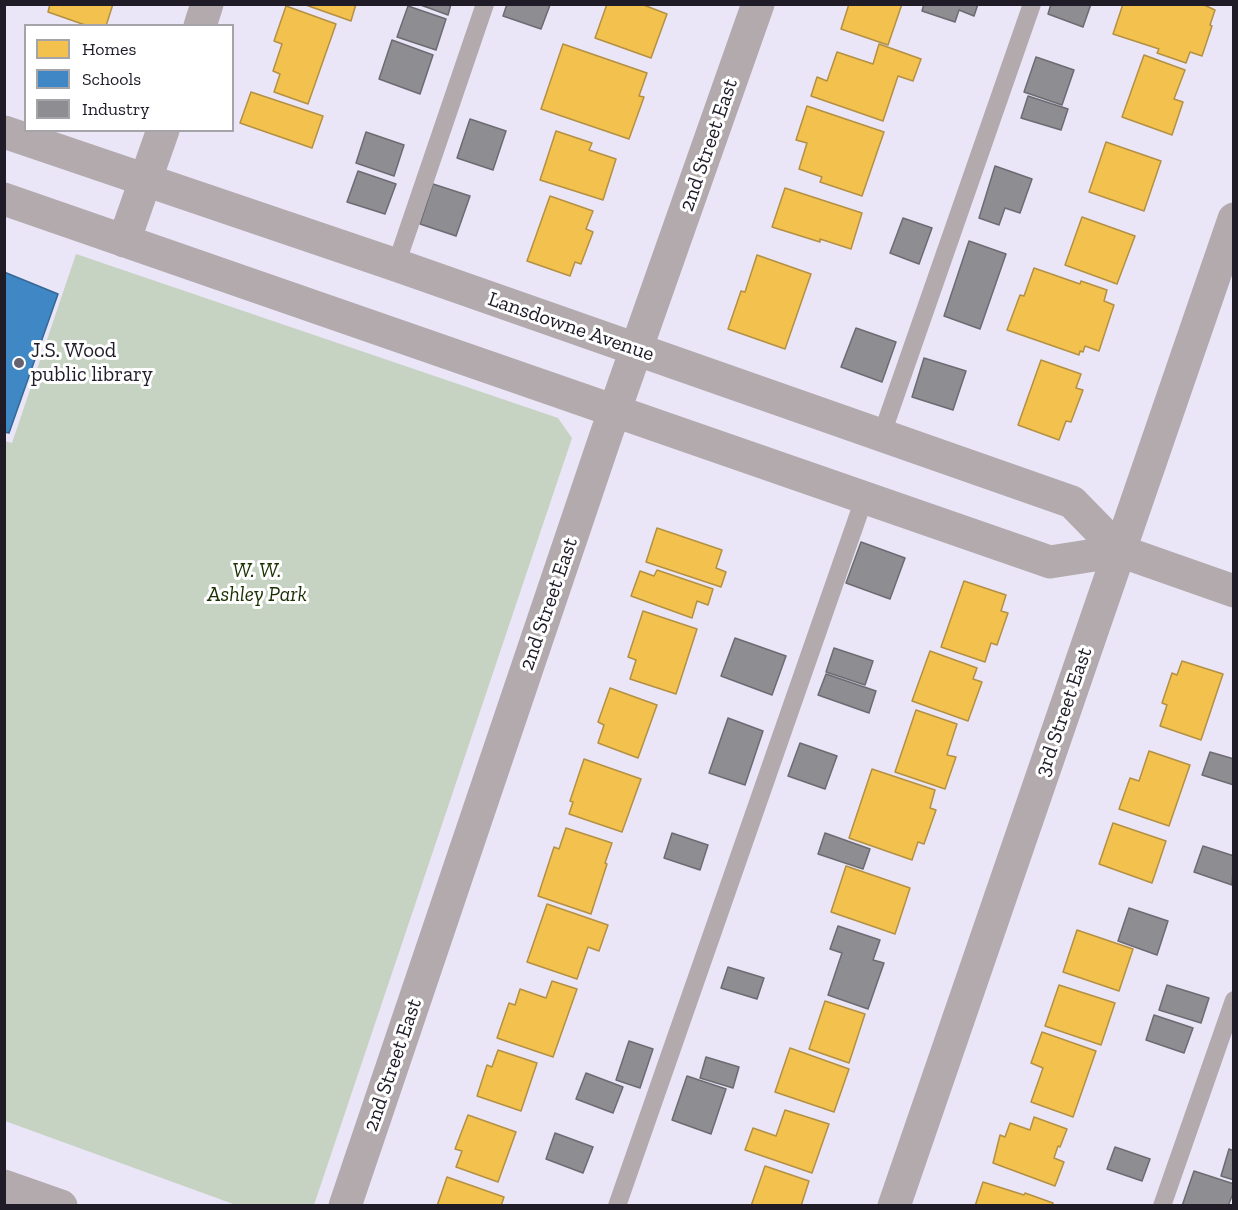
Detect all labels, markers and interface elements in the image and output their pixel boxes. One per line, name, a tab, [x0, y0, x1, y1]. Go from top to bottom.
legend	[24, 24, 234, 132]
text: Homes	[82, 38, 136, 60]
text: Schools	[82, 68, 141, 90]
street label: 2nd Street East	[675, 75, 743, 215]
text: Industry	[82, 98, 149, 120]
street label: Lansdowne Avenue	[485, 287, 657, 367]
place label: J.S. Wood public library	[31, 338, 153, 388]
marker: J.S. Wood public library	[12, 356, 26, 370]
street label: 2nd Street East	[515, 534, 583, 674]
park label: W. W. Ashley Park	[207, 558, 307, 608]
street label: 3rd Street East	[1030, 644, 1098, 780]
street label: 2nd Street East	[359, 995, 427, 1135]

